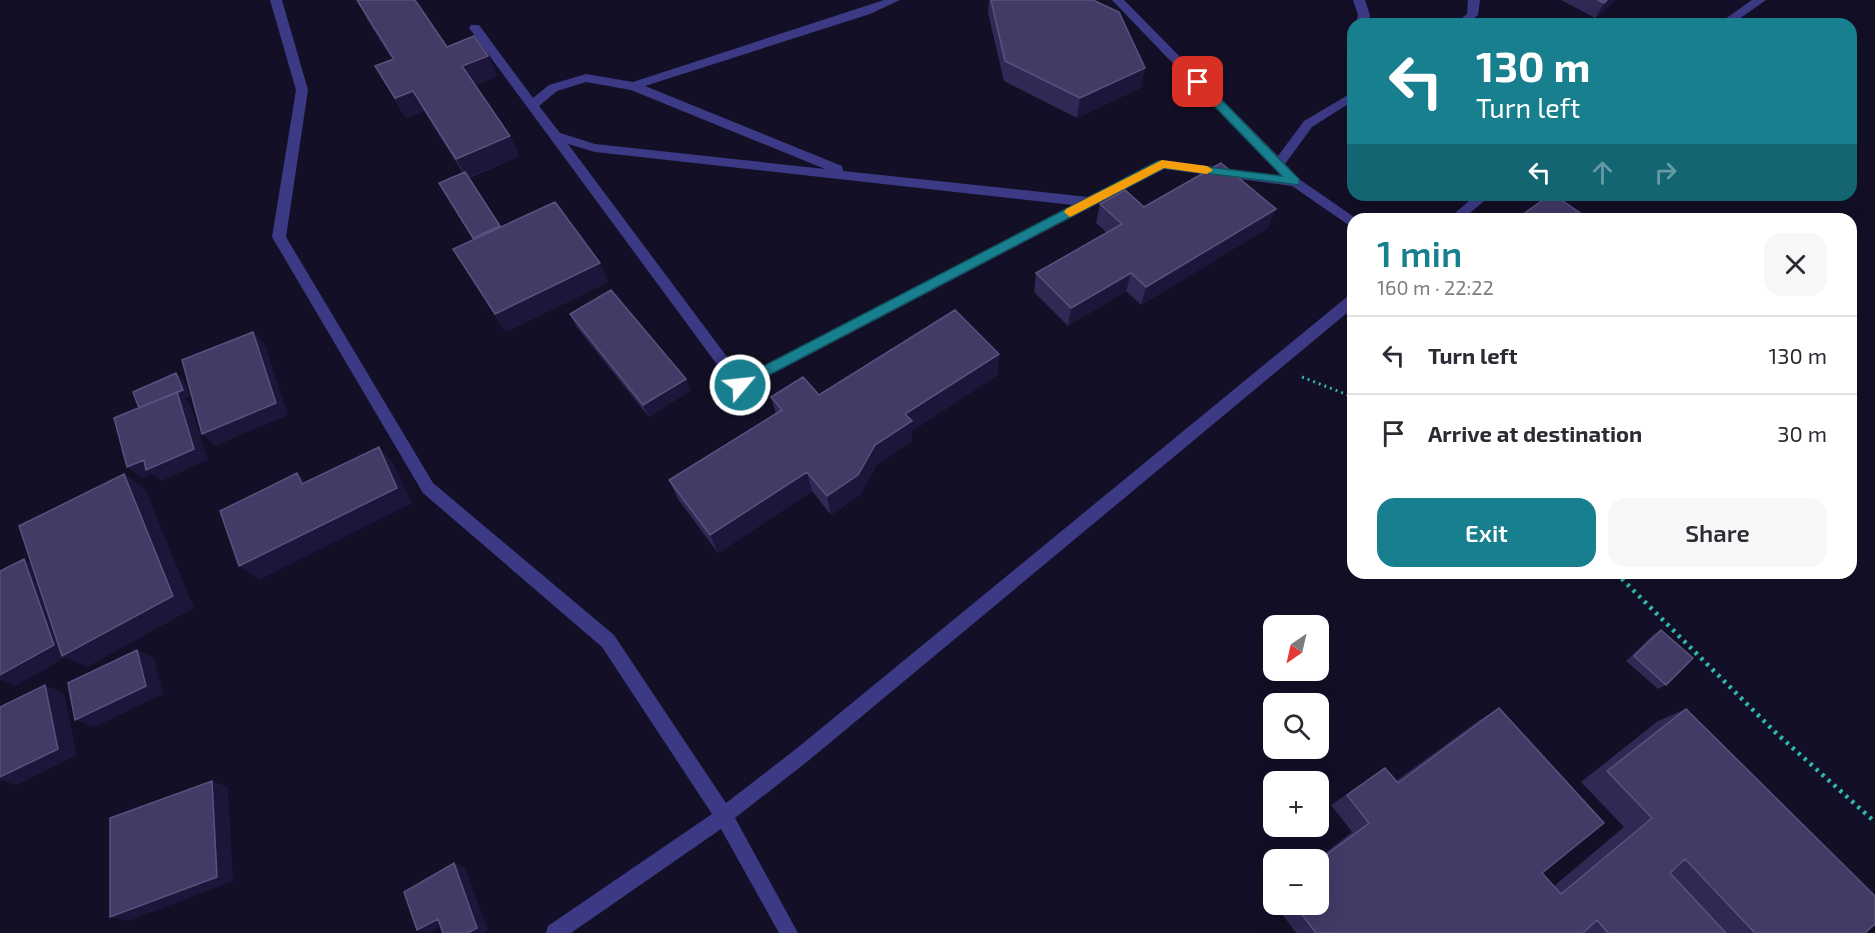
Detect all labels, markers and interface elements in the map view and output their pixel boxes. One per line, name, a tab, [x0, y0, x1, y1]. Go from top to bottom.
text: 130 m	[1476, 40, 1591, 90]
icon: left	[1377, 42, 1455, 120]
pin	[1172, 56, 1223, 107]
icon: arrive	[1181, 65, 1214, 98]
text: Turn left	[1476, 91, 1580, 123]
icon: left	[1523, 156, 1556, 189]
icon: ahead	[1586, 156, 1619, 189]
icon: right	[1649, 156, 1682, 189]
text: 1 min	[1377, 231, 1462, 274]
button: close	[1764, 233, 1827, 296]
text: 160 m · 22:22	[1377, 275, 1494, 299]
icon: left	[1377, 339, 1410, 372]
text: Turn left	[1428, 342, 1517, 368]
text: 130 m	[1769, 342, 1827, 368]
position arrow	[708, 353, 772, 417]
icon: arrive	[1377, 417, 1410, 450]
text: Arrive at destination	[1428, 420, 1642, 446]
text: 30 m	[1777, 420, 1827, 446]
button: Exit	[1377, 498, 1596, 567]
button: Share	[1608, 498, 1827, 567]
north arrow	[1263, 615, 1329, 681]
map controls	[1263, 615, 1329, 915]
button: search	[1263, 693, 1329, 759]
button: +	[1263, 771, 1329, 837]
button: −	[1263, 849, 1329, 915]

